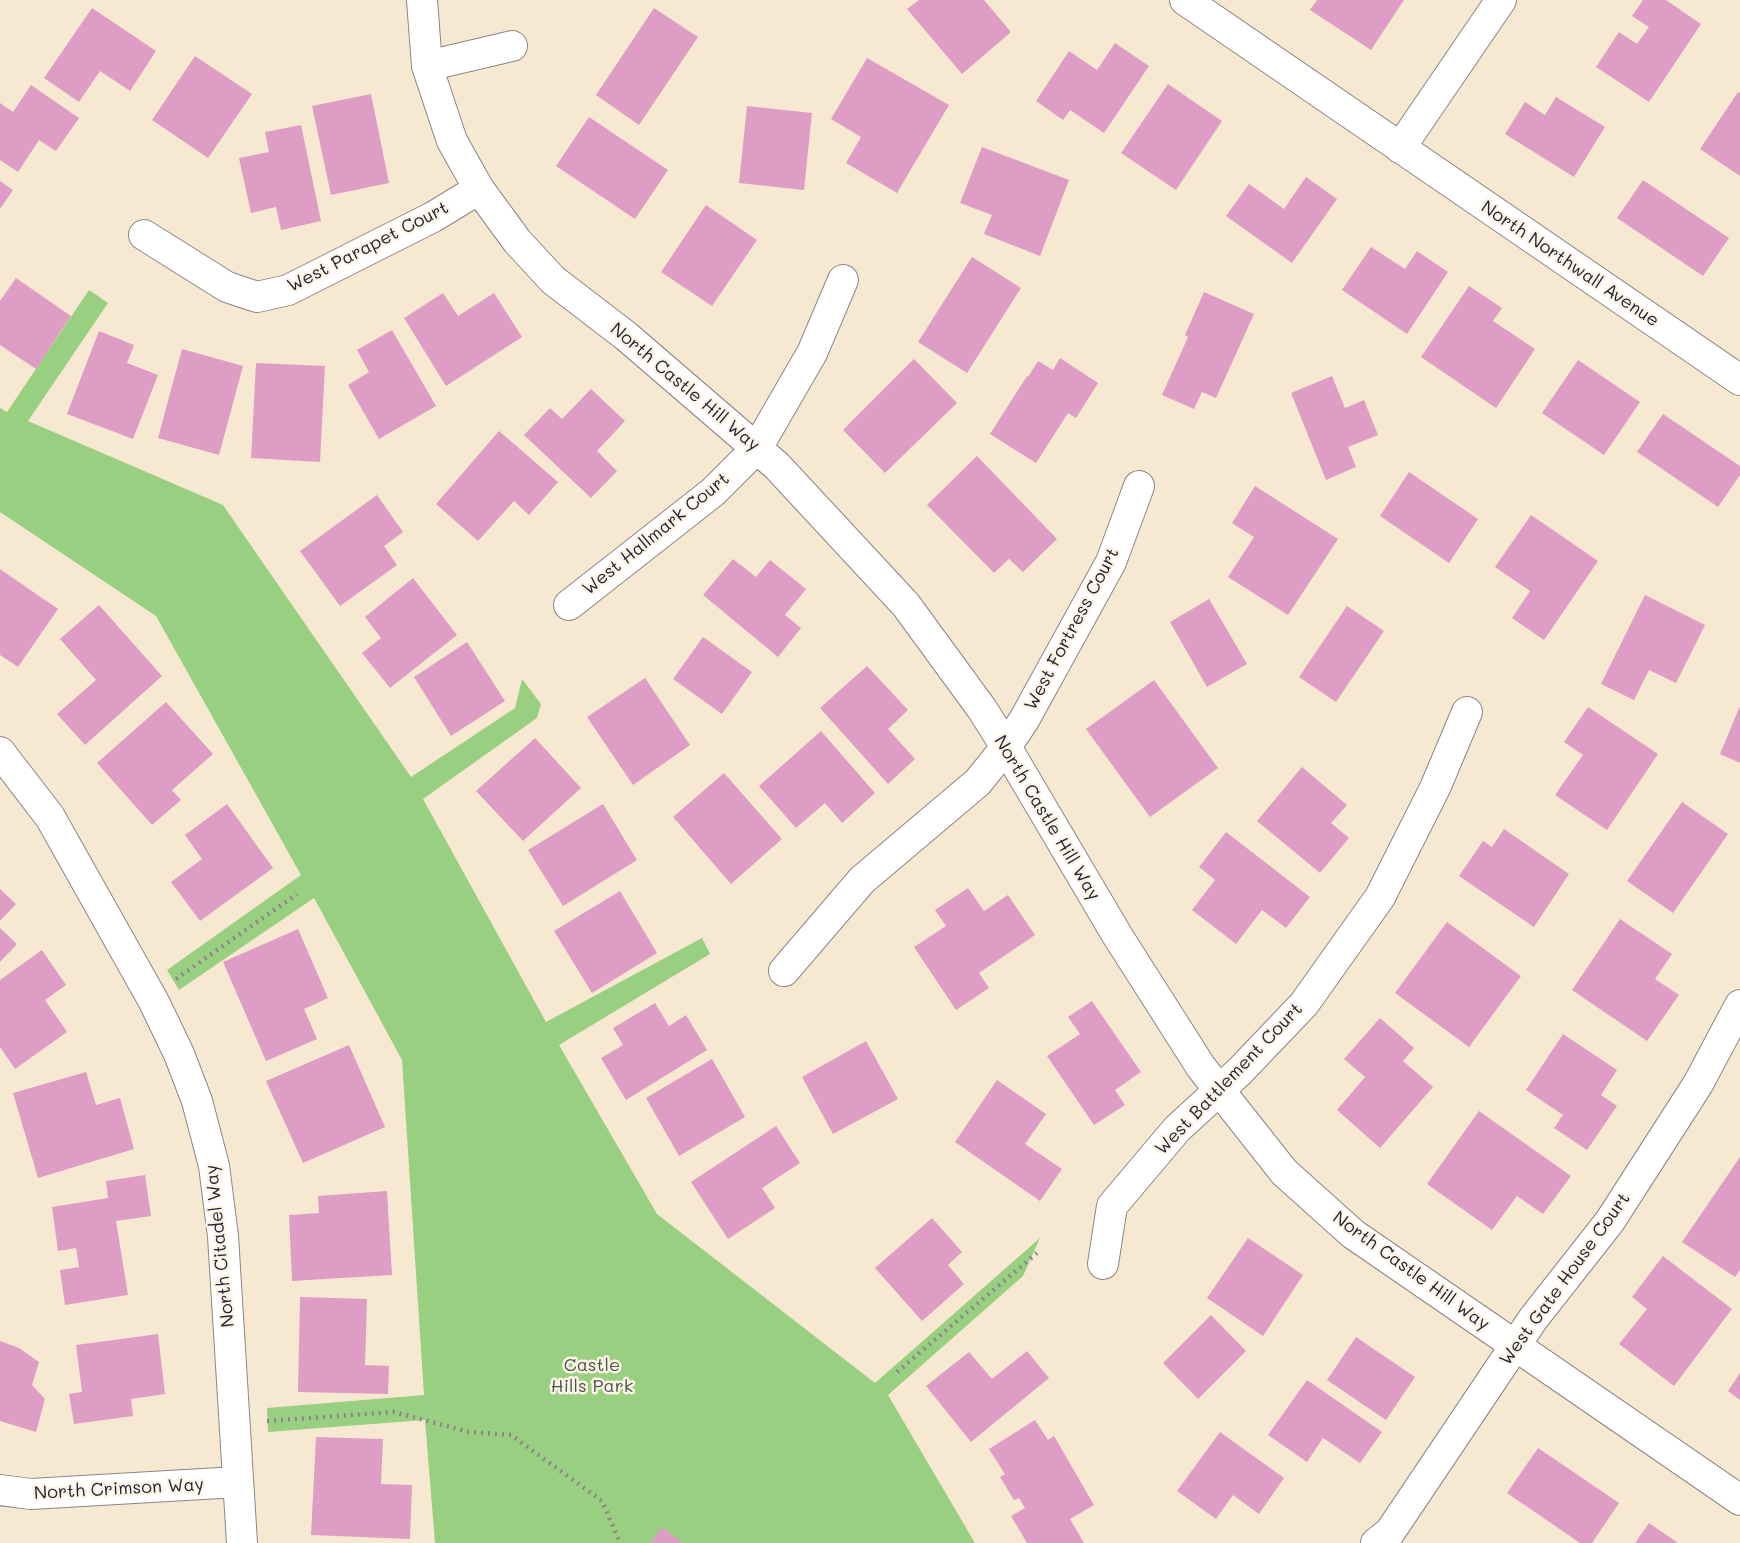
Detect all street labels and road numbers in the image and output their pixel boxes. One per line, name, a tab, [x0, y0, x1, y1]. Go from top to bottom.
street label: North Northwall Avenue	[1477, 196, 1663, 332]
street label: West Parapet Court	[284, 197, 452, 297]
street label: North Castle Hill Way	[606, 318, 764, 456]
street label: West Hallmark Court	[578, 468, 734, 600]
street label: West Fortress Court	[1020, 544, 1124, 714]
street label: North Castle Hill Way	[989, 732, 1105, 904]
street label: West Battlement Court	[1151, 999, 1307, 1159]
street label: North Citadel Way	[201, 1164, 239, 1328]
street label: West Gate House Court	[1495, 1188, 1635, 1370]
street label: North Castle Hill Way	[1328, 1207, 1494, 1335]
street label: North Crimson Way	[33, 1474, 205, 1504]

